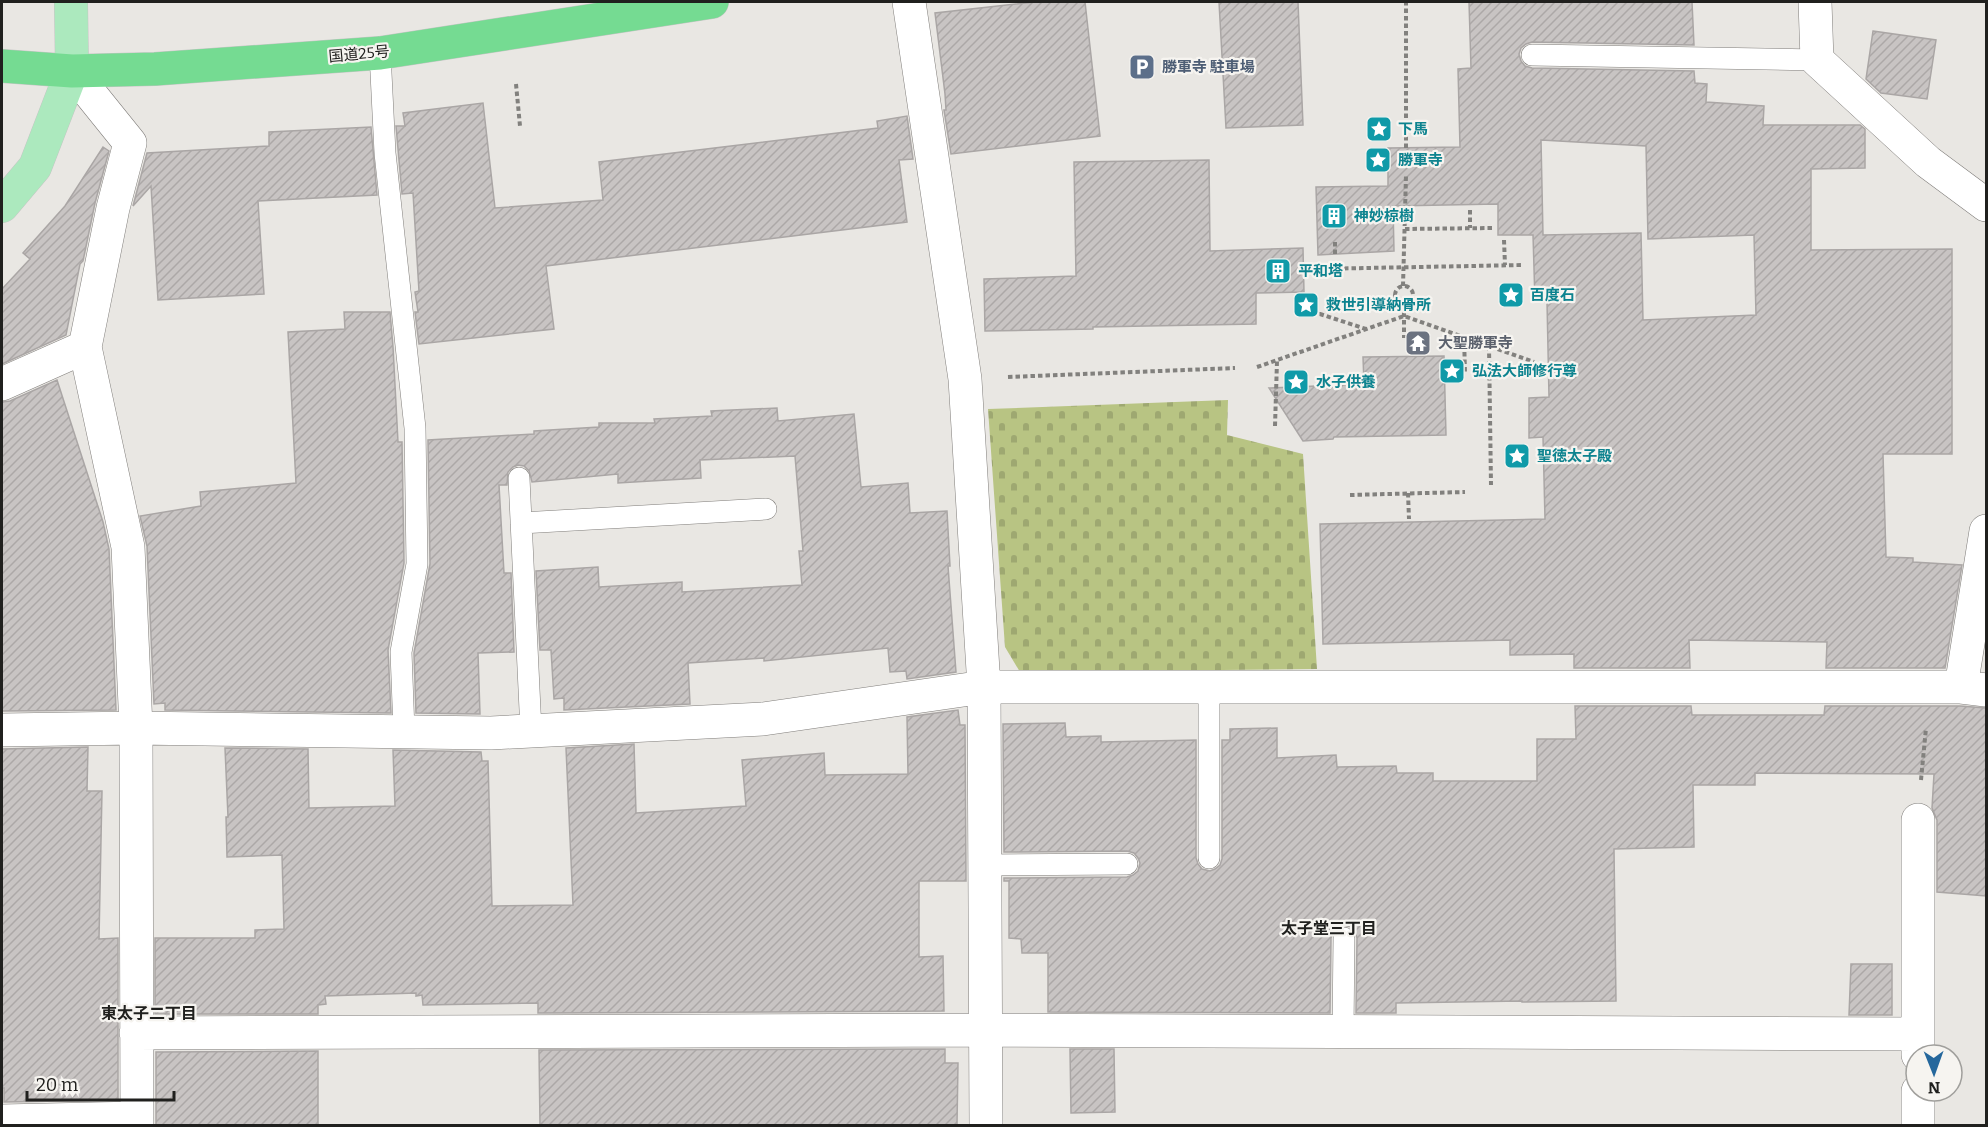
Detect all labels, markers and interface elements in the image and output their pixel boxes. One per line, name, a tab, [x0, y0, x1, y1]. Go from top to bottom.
street label: 国道25号	[328, 42, 390, 66]
parking icon: 勝軍寺 駐車場	[1127, 52, 1157, 82]
place label: 勝軍寺 駐車場	[1162, 58, 1255, 76]
place icon: 下馬	[1364, 114, 1394, 144]
place label: 下馬	[1398, 120, 1428, 138]
place icon: 勝軍寺	[1363, 145, 1393, 175]
place label: 勝軍寺	[1398, 151, 1443, 169]
building icon: 神妙椋樹	[1319, 201, 1349, 231]
place label: 神妙椋樹	[1353, 207, 1414, 225]
building icon: 平和塔	[1263, 256, 1293, 286]
place label: 平和塔	[1298, 262, 1343, 280]
place icon: 百度石	[1496, 280, 1526, 310]
place label: 百度石	[1530, 286, 1575, 304]
place icon: 救世引導納骨所	[1291, 290, 1321, 320]
place label: 救世引導納骨所	[1326, 296, 1431, 314]
temple icon: 大聖勝軍寺	[1403, 328, 1433, 358]
place label: 大聖勝軍寺	[1438, 334, 1513, 352]
place icon: 弘法大師修行尊	[1437, 356, 1467, 386]
place label: 弘法大師修行尊	[1472, 362, 1577, 380]
place icon: 水子供養	[1281, 367, 1311, 397]
place label: 水子供養	[1316, 373, 1376, 391]
place icon: 聖徳太子殿	[1502, 441, 1532, 471]
place label: 聖徳太子殿	[1537, 447, 1612, 465]
district label: 太子堂三丁目	[1281, 919, 1377, 938]
district label: 東太子二丁目	[101, 1004, 197, 1023]
north arrow	[1904, 1043, 1964, 1103]
scale bar	[27, 1064, 174, 1102]
text: 20 m	[36, 1074, 78, 1096]
text: N	[1928, 1078, 1941, 1097]

